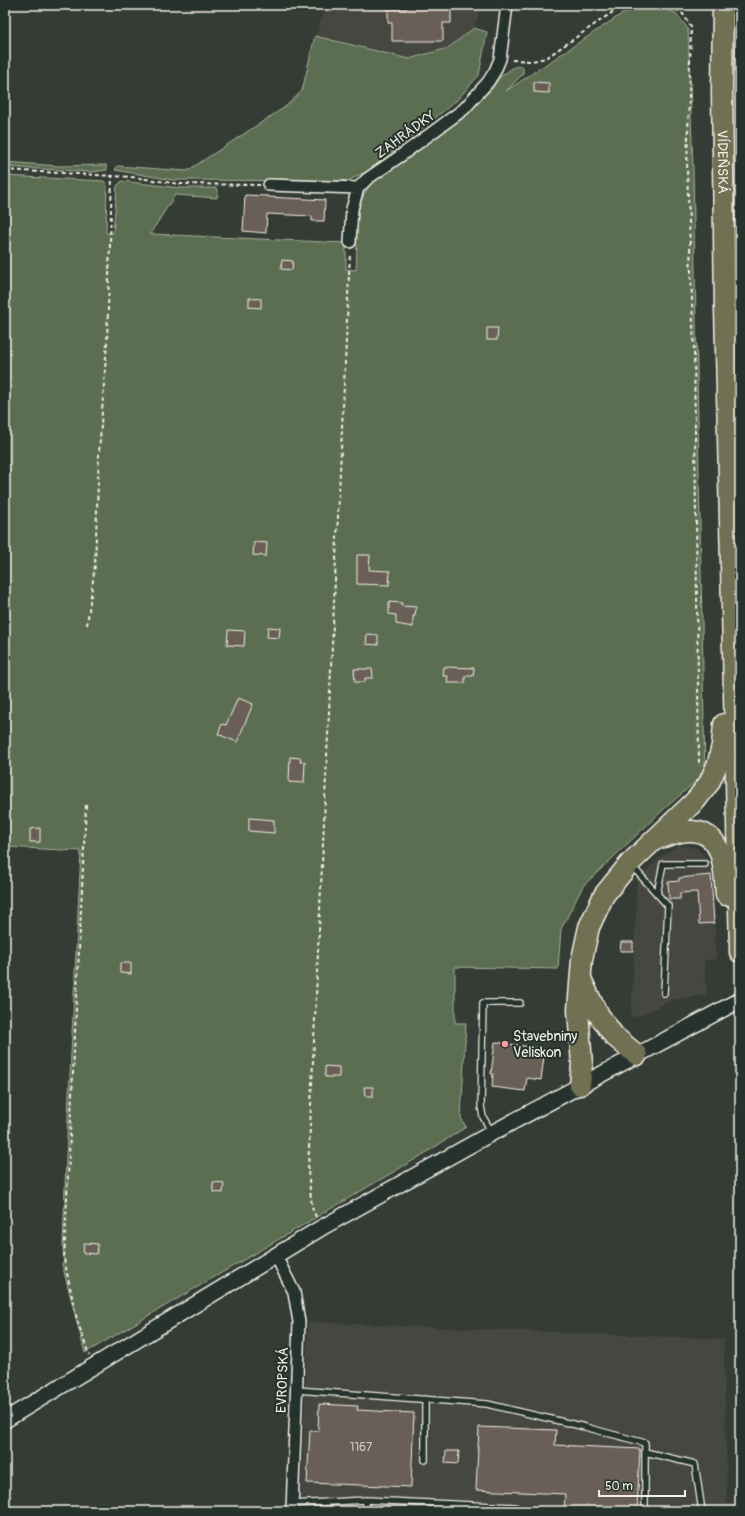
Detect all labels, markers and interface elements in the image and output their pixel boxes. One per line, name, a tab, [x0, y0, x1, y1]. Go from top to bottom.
street label: ZAHRÁDKY	[371, 106, 439, 162]
street label: VÍDEŇSKÁ	[714, 130, 732, 194]
place label: Stavebniny Veliskon	[513, 1028, 577, 1061]
marker: Stavebniny Veliskon	[500, 1039, 510, 1049]
street label: EVROPSKÁ	[272, 1346, 292, 1414]
house number: 1167	[350, 1440, 373, 1455]
scale bar	[599, 1472, 685, 1498]
text: 50 m	[605, 1479, 633, 1494]

